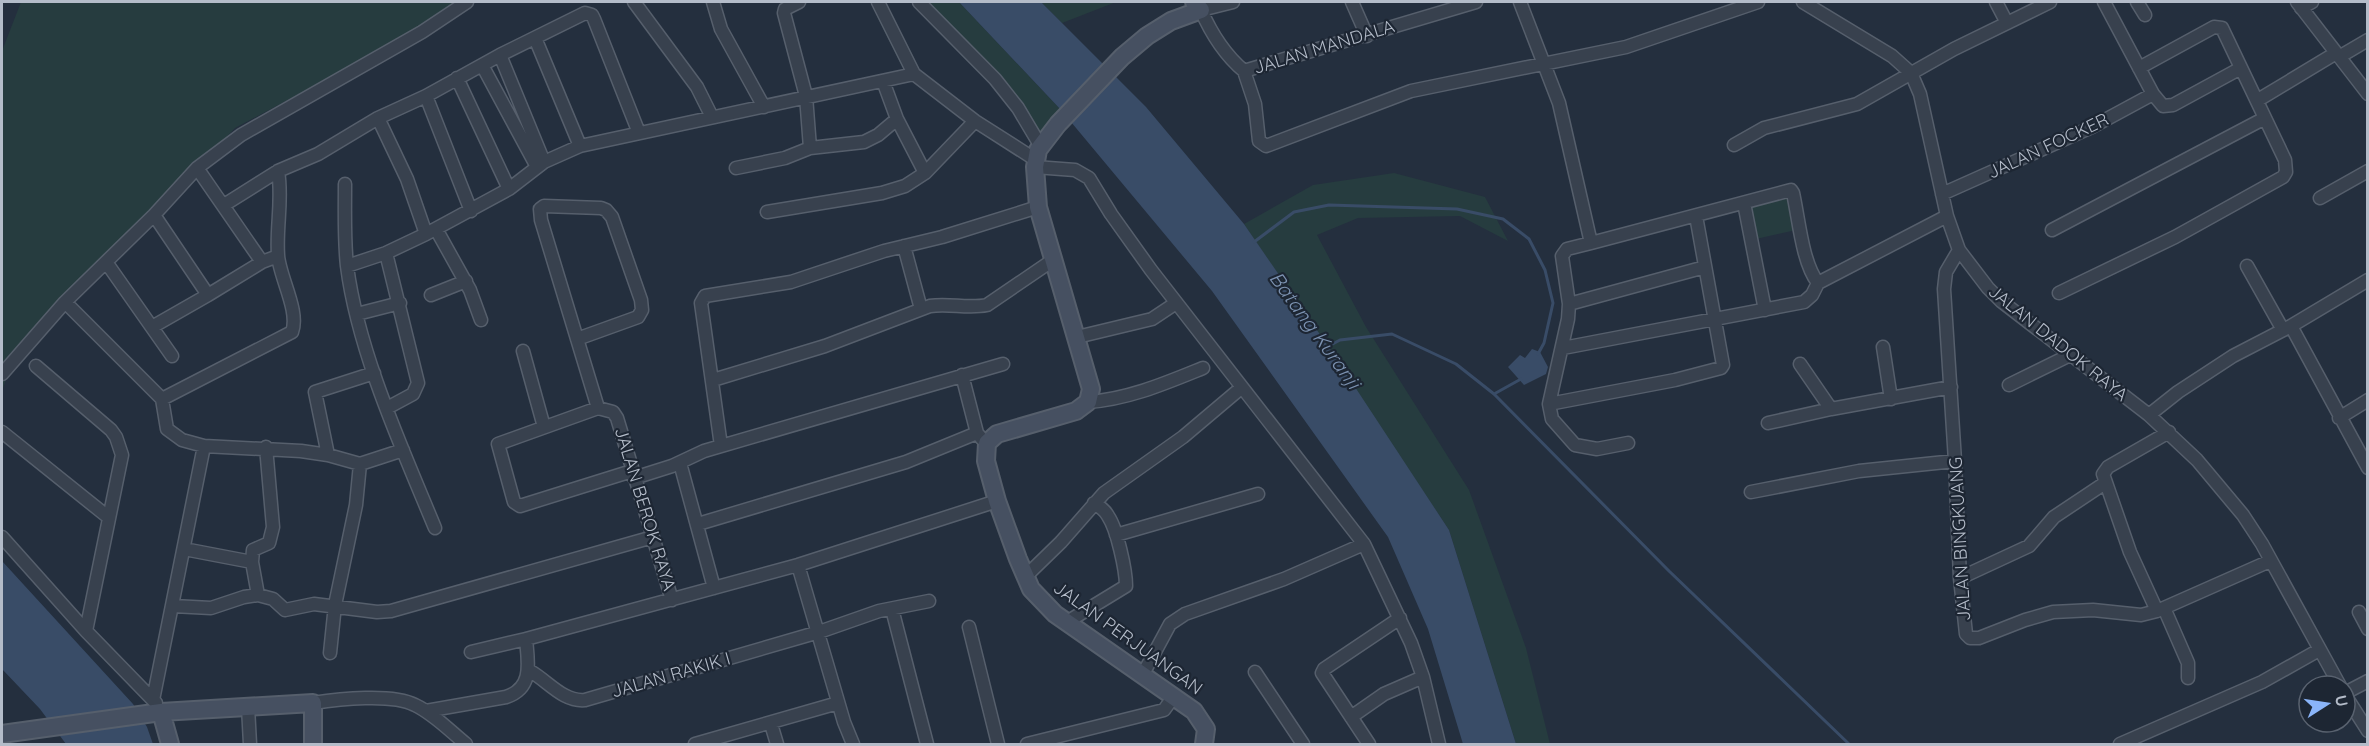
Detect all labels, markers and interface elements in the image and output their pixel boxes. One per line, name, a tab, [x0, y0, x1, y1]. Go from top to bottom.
street label: JALAN MANDALA	[1251, 14, 1397, 79]
street label: JALAN FOCKER	[1984, 107, 2112, 184]
water label: Batang Kuranji	[1264, 266, 1368, 395]
street label: JALAN DADOK RAYA	[1984, 279, 2133, 406]
street label: JALAN BEROK RAYA	[610, 424, 681, 594]
street label: JALAN BINGKUANG	[1944, 456, 1975, 622]
street label: JALAN PERJUANGAN	[1049, 576, 1207, 699]
street label: JALAN RAKIK I	[609, 647, 733, 703]
north arrow	[2297, 674, 2357, 734]
text: U	[2331, 693, 2353, 708]

